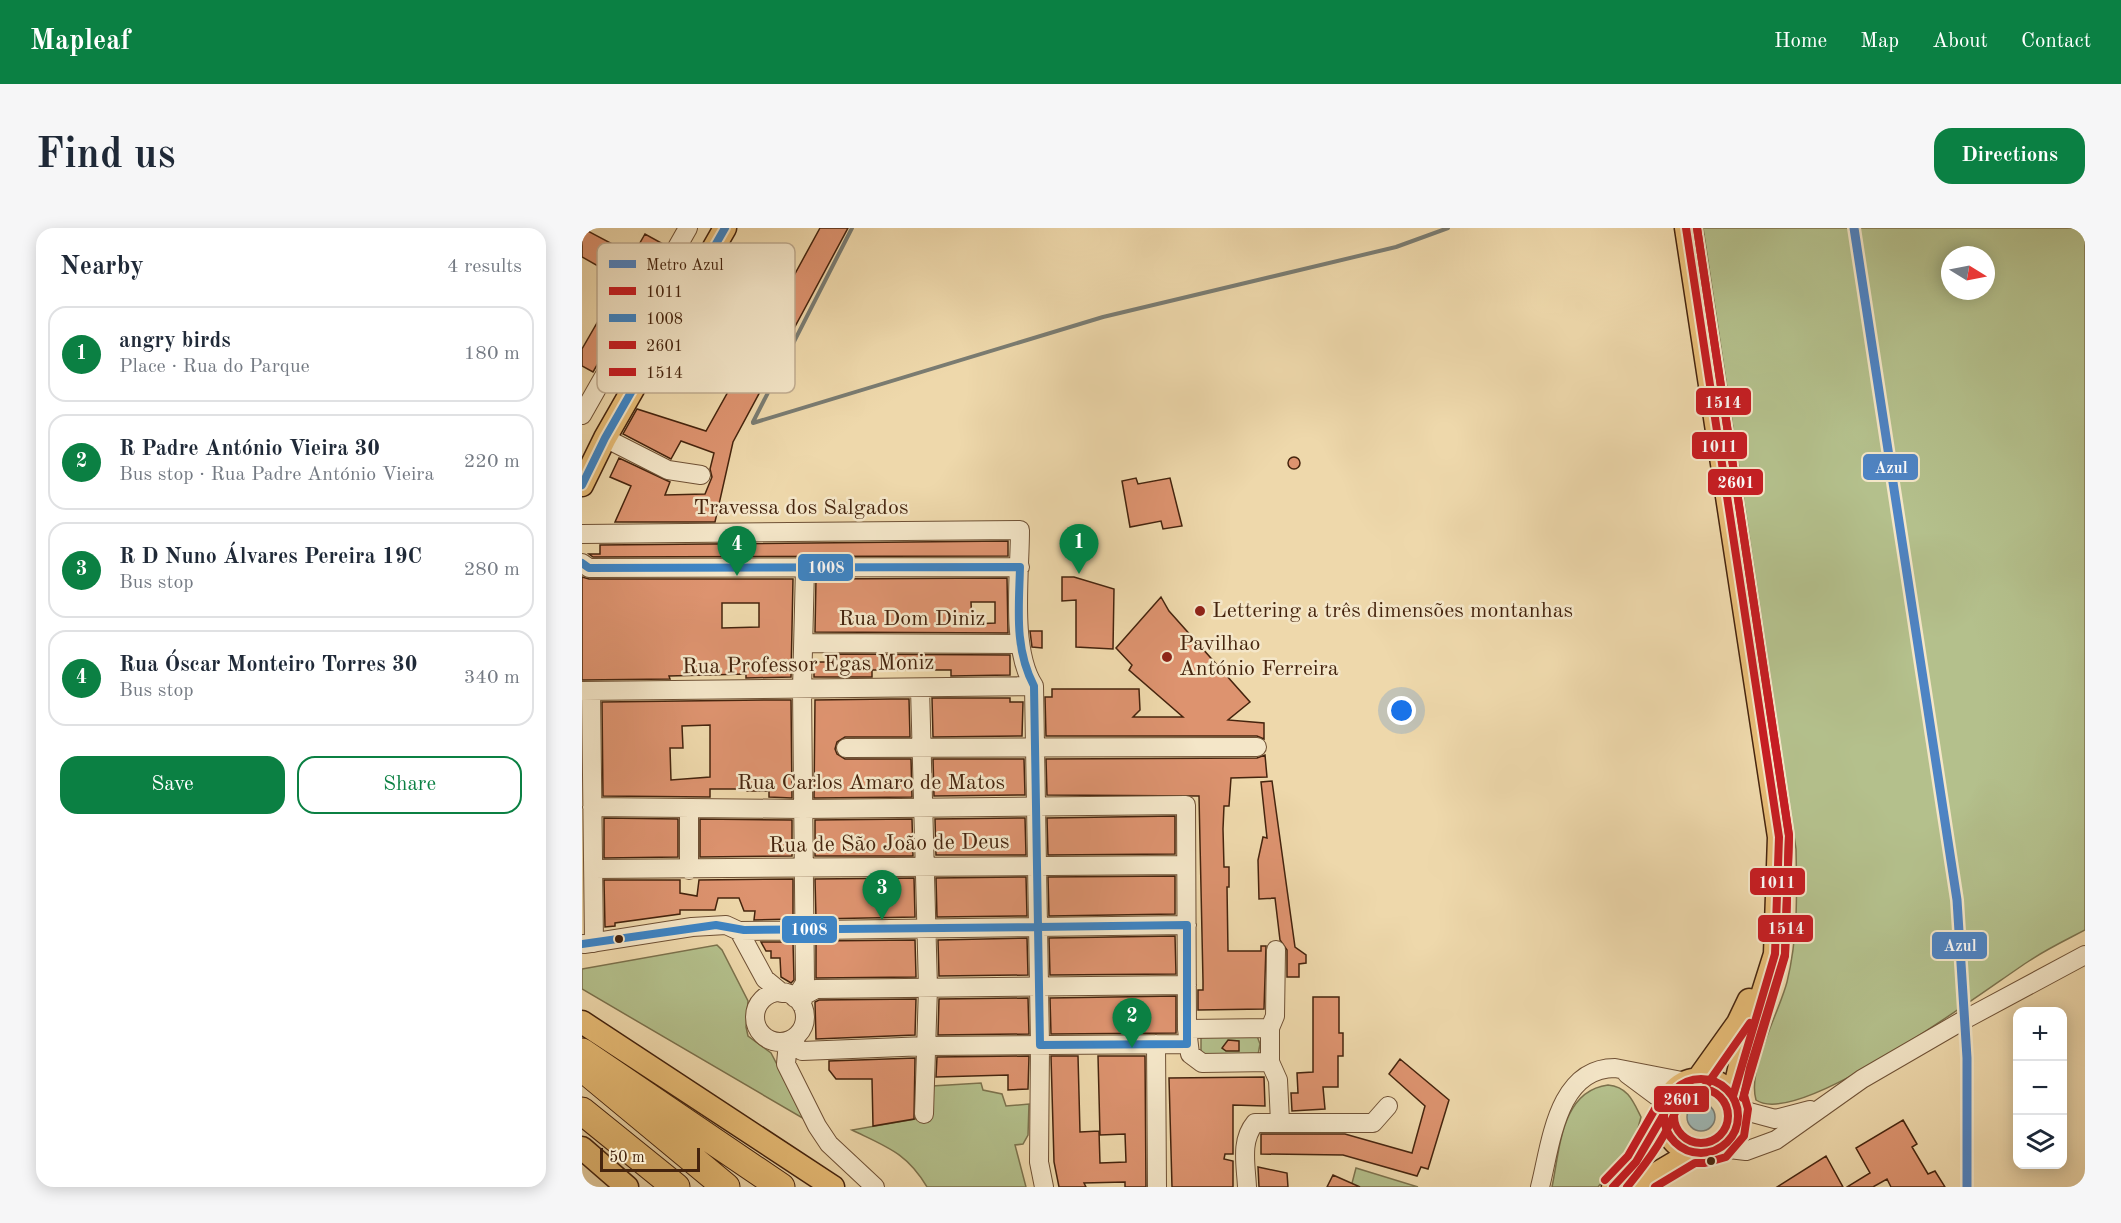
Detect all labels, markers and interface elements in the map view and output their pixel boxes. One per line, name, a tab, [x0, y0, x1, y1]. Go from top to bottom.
text: Mapleaf	[30, 28, 130, 56]
text: Home	[1774, 31, 1827, 52]
text: Map	[1860, 31, 1899, 52]
text: About	[1932, 31, 1988, 52]
text: Contact	[2021, 31, 2091, 52]
button: Directions	[1934, 128, 2085, 184]
text: Find us	[36, 135, 175, 177]
legend	[597, 243, 795, 393]
north arrow	[1941, 246, 1995, 300]
text: Nearby	[60, 254, 144, 280]
text: 4 results	[447, 257, 522, 277]
text: Metro Azul	[646, 258, 723, 274]
text: 1011	[646, 285, 683, 301]
text: 1008	[646, 312, 683, 328]
text: angry birds	[119, 330, 231, 352]
text: 2601	[646, 339, 683, 355]
text: 1	[76, 344, 87, 364]
text: 180 m	[464, 344, 520, 364]
text: Place · Rua do Parque	[119, 357, 310, 377]
text: 1514	[646, 366, 683, 382]
line badge: 1514	[1695, 387, 1752, 416]
text: 1514	[1704, 396, 1742, 412]
line badge: 1011	[1691, 431, 1748, 460]
text: R Padre António Vieira 30	[119, 438, 380, 460]
text: 1011	[1700, 440, 1738, 456]
text: 2	[76, 452, 87, 472]
text: 220 m	[464, 452, 520, 472]
line badge: Azul	[1862, 453, 1919, 481]
text: Azul	[1874, 461, 1908, 477]
text: Bus stop · Rua Padre António Vieira	[119, 465, 434, 485]
line badge: 2601	[1707, 468, 1764, 496]
text: 2601	[1717, 476, 1755, 492]
street label: Travessa dos Salgados	[694, 497, 909, 519]
pin: 1	[1060, 524, 1098, 574]
pin: 4	[718, 526, 756, 576]
text: R D Nuno Álvares Pereira 19C	[119, 546, 422, 568]
line badge: 1008	[797, 553, 854, 582]
text: 3	[76, 560, 87, 580]
text: 280 m	[464, 560, 520, 580]
text: 1008	[807, 561, 845, 577]
text: Bus stop	[119, 573, 194, 593]
place label: Lettering a três dimensões montanhas	[1212, 600, 1573, 622]
marker: Lettering a três dimensões montanhas	[1193, 604, 1207, 618]
street label: Rua Dom Diniz	[839, 608, 985, 630]
place label: Pavilhao António Ferreira	[1179, 633, 1339, 680]
marker: Pavilhao António Ferreira	[1160, 650, 1174, 664]
street label: Rua Professor Egas Moniz	[682, 652, 934, 678]
text: Rua Óscar Monteiro Torres 30	[119, 654, 417, 676]
text: 4	[76, 668, 87, 688]
text: 340 m	[464, 668, 520, 688]
text: Bus stop	[119, 681, 194, 701]
your location	[1387, 696, 1416, 725]
button: Save	[60, 756, 285, 814]
button: Share	[297, 756, 522, 814]
street label: Rua Carlos Amaro de Matos	[737, 772, 1005, 794]
street label: Rua de São João de Deus	[768, 831, 1010, 857]
line badge: 1011	[1749, 867, 1806, 896]
pin: 3	[862, 870, 902, 920]
text: 1011	[1758, 876, 1796, 892]
line badge: 1514	[1757, 914, 1814, 943]
line badge: 1008	[781, 915, 838, 944]
text: 1514	[1767, 922, 1805, 938]
text: 1008	[790, 923, 828, 939]
line badge: Azul	[1931, 931, 1988, 960]
unlabelled marker	[613, 933, 625, 945]
text: Azul	[1943, 939, 1977, 955]
pin: 2	[1112, 998, 1152, 1048]
map controls	[2013, 1007, 2067, 1169]
button: +	[2013, 1007, 2067, 1061]
button: −	[2013, 1061, 2067, 1115]
line badge: 2601	[1653, 1085, 1710, 1113]
text: 2601	[1663, 1093, 1701, 1109]
button: layers	[2013, 1115, 2067, 1169]
scale bar	[600, 1145, 700, 1172]
text: 50 m	[609, 1150, 645, 1166]
unlabelled marker	[1705, 1155, 1717, 1167]

